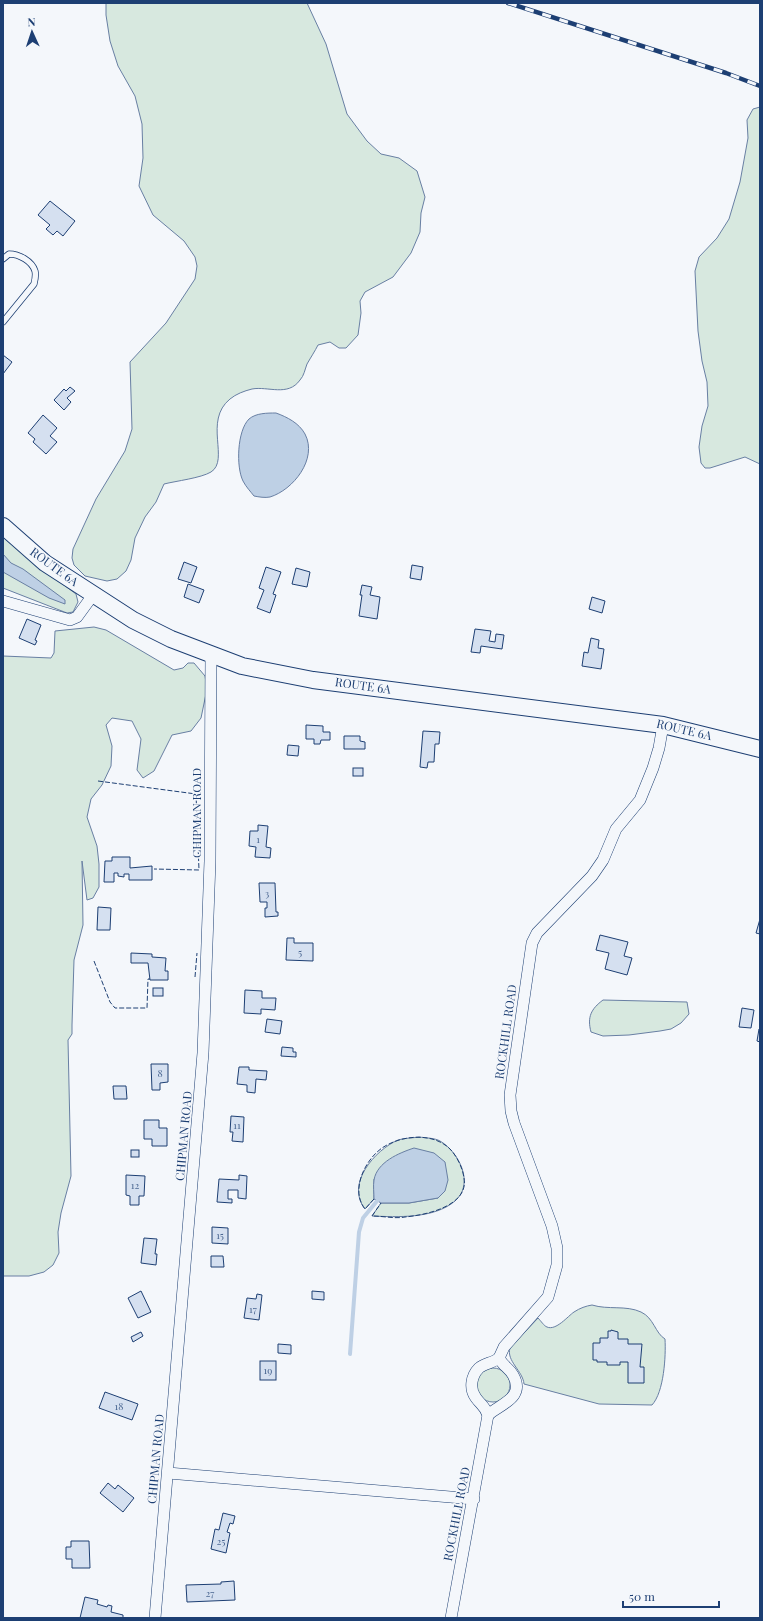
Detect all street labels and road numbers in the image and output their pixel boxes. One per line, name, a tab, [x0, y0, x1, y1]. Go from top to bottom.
street label: ROUTE 6A	[27, 543, 82, 589]
street label: ROUTE 6A	[334, 673, 393, 697]
street label: ROUTE 6A	[655, 715, 714, 743]
street label: CHIPMAN ROAD	[188, 768, 204, 858]
street label: ROCKHILL ROAD	[490, 983, 520, 1080]
street label: CHIPMAN ROAD	[171, 1090, 195, 1182]
street label: CHIPMAN ROAD	[143, 1413, 167, 1505]
street label: ROCKHILL ROAD	[439, 1465, 473, 1562]

